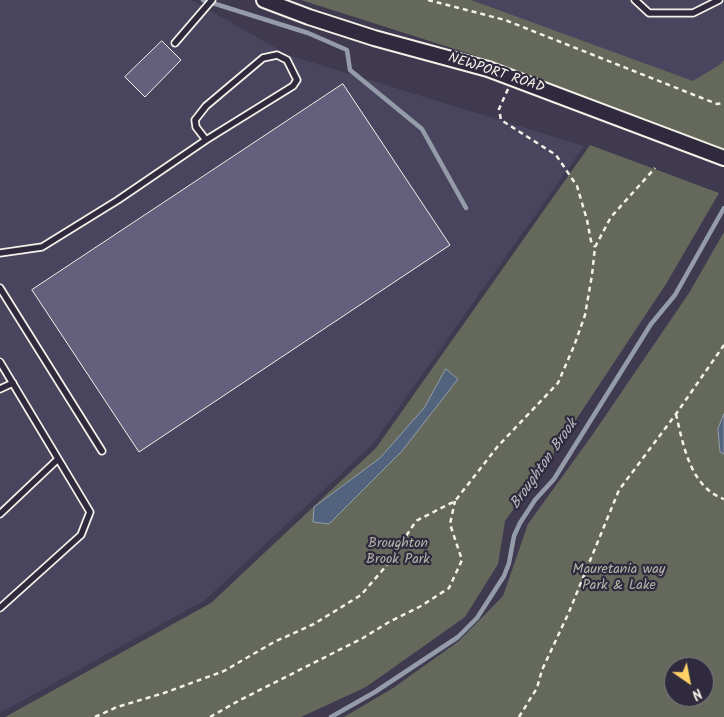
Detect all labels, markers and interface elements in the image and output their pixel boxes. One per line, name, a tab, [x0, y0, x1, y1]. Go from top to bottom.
street label: NEWPORT ROAD	[446, 51, 546, 97]
water label: Broughton Brook	[507, 417, 583, 513]
park label: Broughton Brook Park	[366, 537, 430, 570]
park label: Mauretania way Park & Lake	[573, 563, 665, 596]
north arrow	[664, 657, 714, 707]
text: N	[687, 682, 706, 705]

